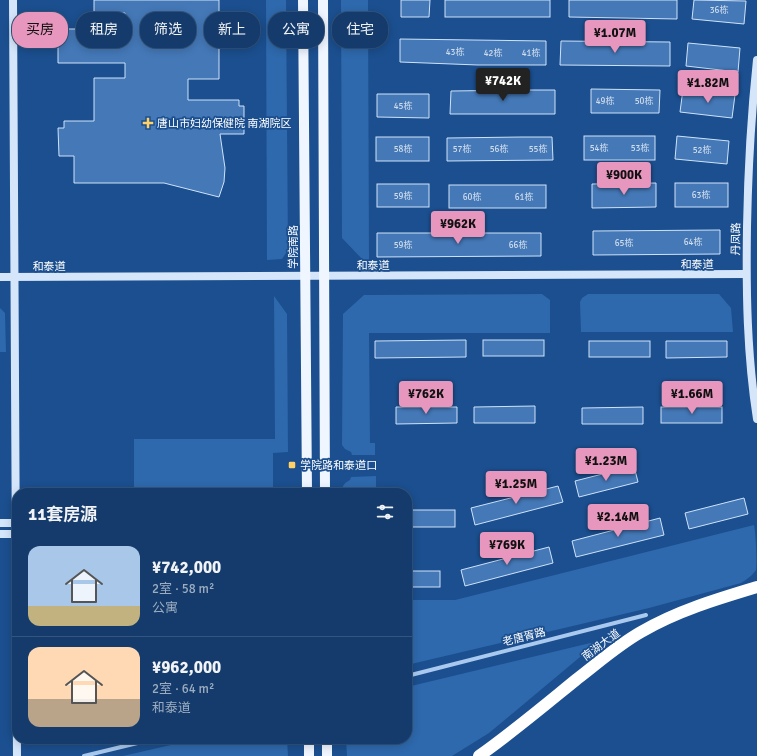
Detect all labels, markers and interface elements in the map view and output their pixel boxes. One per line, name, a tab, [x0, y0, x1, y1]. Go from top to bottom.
house number: 36栋	[710, 4, 728, 16]
chip: 买房	[12, 12, 68, 48]
chip: 租房	[76, 12, 132, 48]
chip: 筛选	[140, 12, 196, 48]
chip: 新上	[204, 12, 260, 48]
chip: 公寓	[268, 12, 324, 48]
chip: 住宅	[332, 12, 388, 48]
pin: ¥1.07M	[582, 20, 648, 54]
text: ¥1.07M	[594, 25, 636, 41]
house number: 43栋	[446, 46, 464, 58]
house number: 42栋	[484, 47, 502, 59]
house number: 41栋	[522, 47, 540, 59]
pin: ¥742K	[475, 68, 531, 102]
pin: ¥1.82M	[675, 70, 741, 104]
text: ¥742K	[485, 73, 521, 89]
text: ¥1.82M	[687, 75, 729, 91]
house number: 49栋	[596, 95, 614, 107]
house number: 50栋	[635, 95, 653, 107]
house number: 45栋	[394, 100, 412, 112]
marker: 唐山市妇幼保健院 南湖院区	[142, 117, 154, 129]
place label: 唐山市妇幼保健院 南湖院区	[157, 117, 291, 130]
house number: 54栋	[590, 142, 608, 154]
house number: 53栋	[631, 142, 649, 154]
house number: 58栋	[394, 143, 412, 155]
house number: 57栋	[453, 143, 471, 155]
house number: 56栋	[490, 143, 508, 155]
house number: 55栋	[529, 143, 547, 155]
house number: 52栋	[693, 144, 711, 156]
pin: ¥900K	[596, 162, 652, 196]
text: ¥900K	[606, 167, 642, 183]
house number: 63栋	[692, 189, 710, 201]
house number: 59栋	[394, 190, 412, 202]
house number: 60栋	[463, 191, 481, 203]
house number: 61栋	[515, 191, 533, 203]
pin: ¥962K	[430, 211, 486, 245]
text: ¥962K	[440, 216, 476, 232]
street label: 丹凤路	[729, 222, 743, 256]
street label: 学院南路	[287, 225, 300, 269]
house number: 64栋	[684, 236, 702, 248]
house number: 65栋	[615, 237, 633, 249]
house number: 59栋	[394, 239, 412, 251]
house number: 66栋	[509, 239, 527, 251]
street label: 和泰道	[681, 258, 714, 271]
street label: 和泰道	[357, 259, 390, 272]
street label: 和泰道	[33, 260, 66, 273]
pin: ¥762K	[398, 381, 454, 415]
pin: ¥1.66M	[659, 381, 725, 415]
text: ¥762K	[408, 386, 444, 402]
text: ¥1.66M	[671, 386, 713, 402]
pin: ¥1.23M	[573, 448, 639, 482]
text: ¥1.23M	[585, 453, 627, 469]
place label: 学院路和泰道口	[300, 459, 377, 472]
marker: 学院路和泰道口	[287, 460, 297, 470]
pin: ¥1.25M	[483, 471, 549, 505]
text: ¥1.25M	[495, 476, 537, 492]
icon: filters	[374, 501, 396, 523]
text: 11套房源	[28, 504, 97, 525]
pin: ¥2.14M	[585, 504, 651, 538]
text: ¥2.14M	[597, 509, 639, 525]
pin: ¥769K	[479, 532, 535, 566]
text: ¥769K	[489, 537, 525, 553]
text: ¥742,000	[152, 557, 221, 578]
icon: home	[60, 562, 108, 610]
text: 2室 · 58 m²	[152, 581, 214, 597]
text: 公寓	[152, 600, 178, 616]
street label: 老唐胥路	[501, 625, 547, 649]
street label: 南湖大道	[580, 627, 622, 663]
text: ¥962,000	[152, 657, 221, 678]
icon: home	[60, 663, 108, 711]
text: 2室 · 64 m²	[152, 681, 214, 697]
text: 和泰道	[152, 700, 191, 716]

